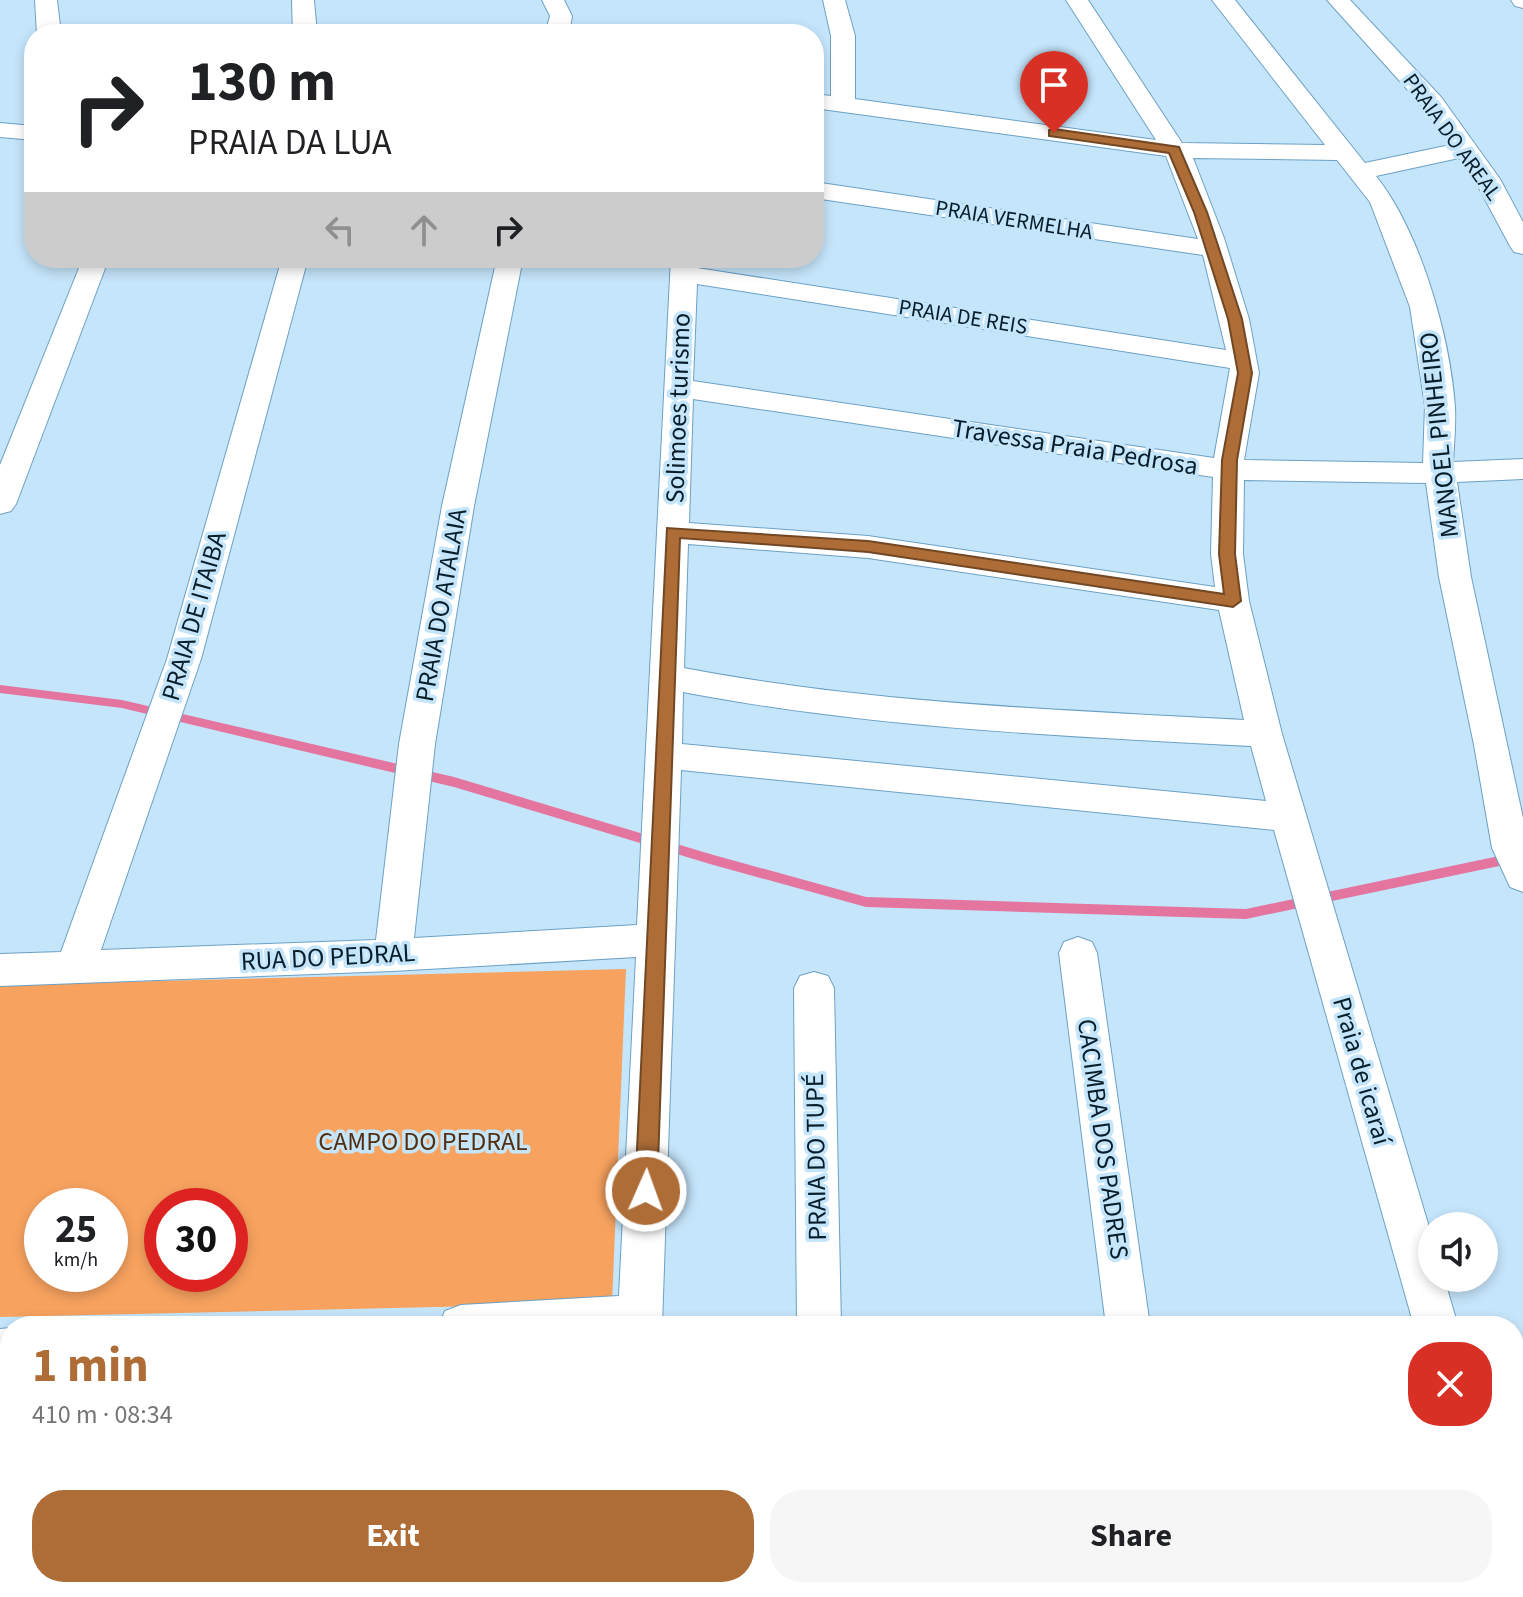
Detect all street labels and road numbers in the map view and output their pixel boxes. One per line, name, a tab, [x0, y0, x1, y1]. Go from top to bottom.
street label: PRAIA DO AREAL	[1395, 67, 1509, 207]
street label: PRAIA VERMELHA	[933, 192, 1095, 248]
street label: PRAIA DE REIS	[896, 291, 1030, 343]
street label: Solimoes turismo	[656, 312, 700, 504]
street label: MANOEL PINHEIRO	[1410, 330, 1468, 540]
street label: Travessa Praia Pedrosa	[949, 409, 1201, 485]
street label: PRAIA DO ATALAIA	[406, 505, 476, 705]
street label: PRAIA DE ITAIBA	[152, 526, 236, 705]
street label: RUA DO PEDRAL	[240, 934, 416, 980]
street label: Praia de icaraí	[1323, 993, 1401, 1151]
street label: CACIMBA DOS PADRES	[1068, 1016, 1138, 1262]
street label: PRAIA DO TUPÉ	[796, 1073, 836, 1241]

